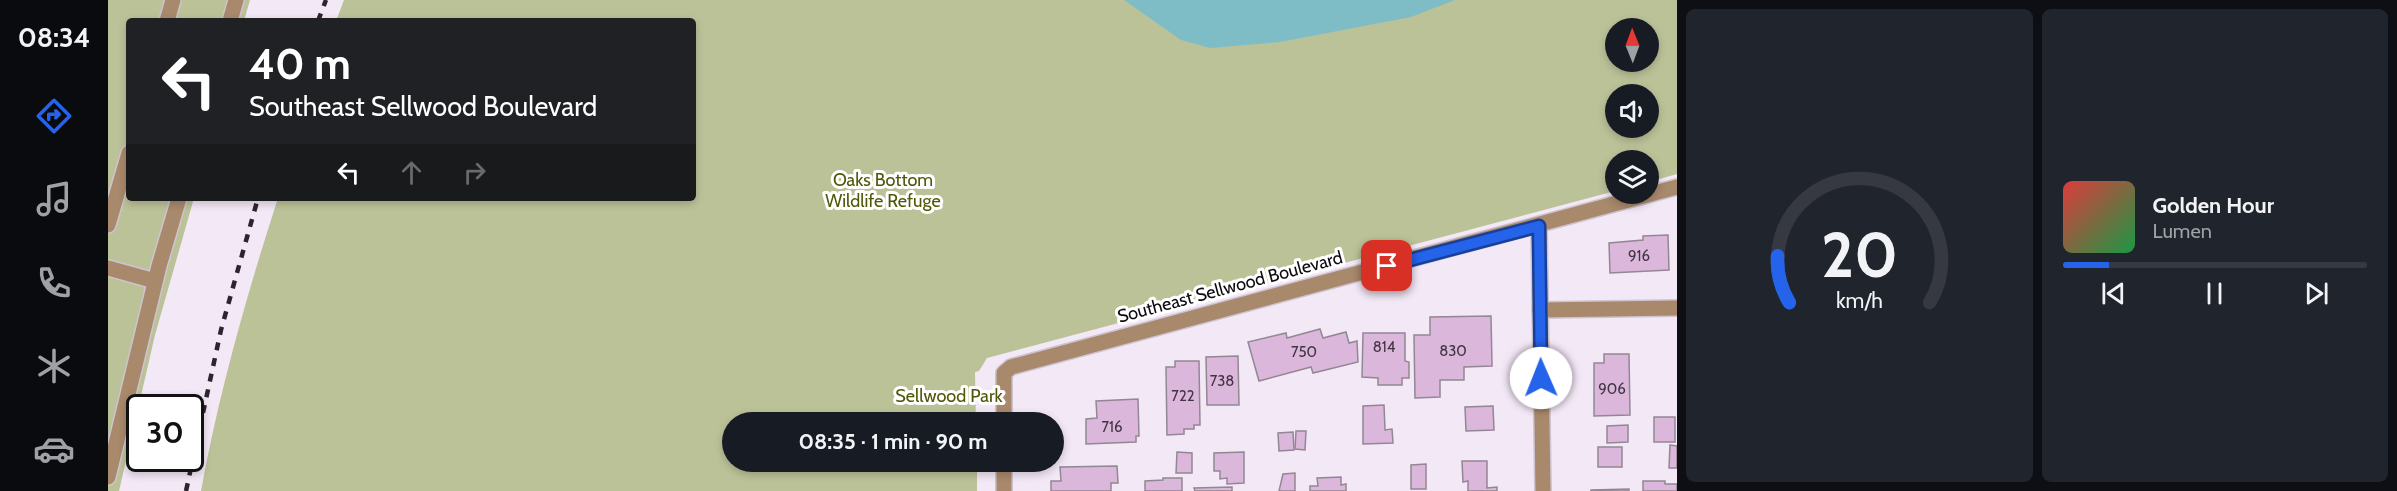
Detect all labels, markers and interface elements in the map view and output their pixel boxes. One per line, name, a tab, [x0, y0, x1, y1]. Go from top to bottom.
north arrow	[1605, 18, 1659, 72]
map controls	[1605, 18, 1659, 204]
text: 08:34	[18, 21, 90, 54]
text: 40 m	[249, 38, 351, 90]
icon: left	[150, 42, 228, 120]
button: sound	[1605, 84, 1659, 138]
text: Southeast Sellwood Boulevard	[249, 90, 597, 123]
icon: directions	[33, 95, 75, 137]
button: layers	[1605, 150, 1659, 204]
icon: left	[332, 156, 365, 189]
icon: ahead	[395, 156, 428, 189]
icon: right	[458, 156, 491, 189]
park label: Oaks Bottom Wildlife Refuge	[825, 169, 941, 212]
icon: music	[33, 178, 75, 220]
text: Golden Hour	[2153, 192, 2274, 219]
text: 20	[1821, 217, 1898, 293]
text: Lumen	[2153, 219, 2212, 243]
pin	[1361, 240, 1412, 291]
street label: Southeast Sellwood Boulevard	[1115, 246, 1345, 328]
house number: 916	[1628, 247, 1650, 265]
icon: arrive	[1370, 249, 1403, 282]
icon: phone	[33, 262, 75, 304]
icon: previous	[2097, 277, 2130, 310]
icon: pause	[2198, 277, 2231, 310]
icon: next	[2300, 277, 2333, 310]
text: km/h	[1836, 287, 1883, 313]
house number: 814	[1373, 338, 1396, 356]
house number: 830	[1439, 342, 1467, 360]
house number: 750	[1291, 343, 1317, 361]
icon: climate	[33, 345, 75, 387]
position arrow	[1509, 346, 1573, 410]
house number: 738	[1210, 372, 1234, 390]
house number: 906	[1598, 380, 1626, 398]
park label: Sellwood Park	[895, 385, 1004, 407]
house number: 722	[1171, 387, 1195, 405]
speed limit sign: 30	[126, 394, 204, 472]
house number: 716	[1102, 418, 1122, 436]
icon: car	[33, 428, 75, 470]
text: 08:35 · 1 min · 90 m	[799, 428, 987, 455]

